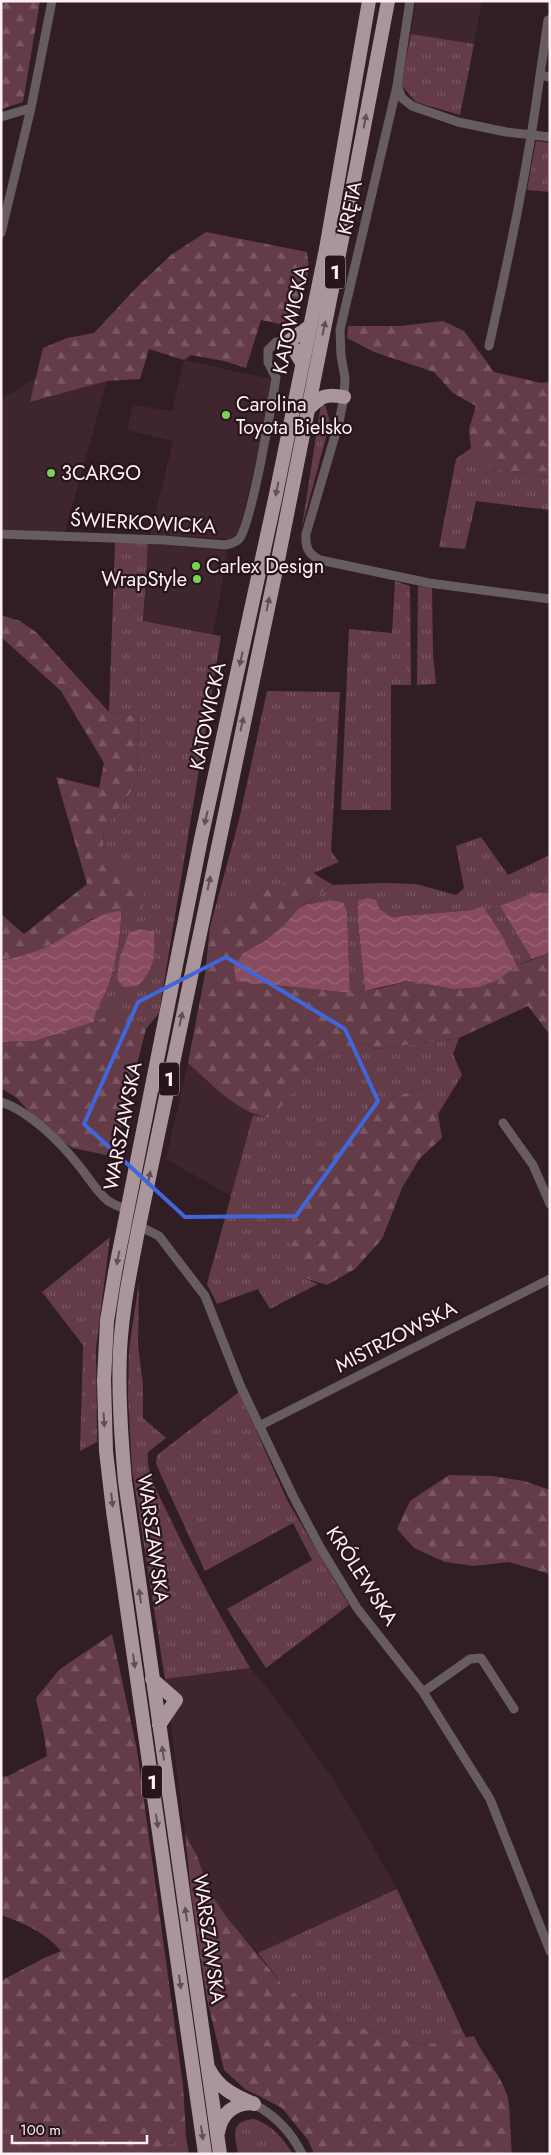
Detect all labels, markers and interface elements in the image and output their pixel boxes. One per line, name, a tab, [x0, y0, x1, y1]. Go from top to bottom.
one-way arrow	[362, 112, 370, 128]
street label: KRĘTA	[330, 178, 370, 237]
road number: 1	[325, 256, 345, 288]
street label: KATOWICKA	[265, 263, 317, 377]
one-way arrow	[320, 319, 328, 335]
place label: Carolina Toyota Bielsko	[236, 390, 353, 442]
marker: Carolina Toyota Bielsko	[220, 409, 232, 421]
place label: 3CARGO	[61, 459, 141, 488]
marker: 3CARGO	[45, 467, 57, 479]
one-way arrow	[273, 482, 281, 497]
street label: ŚWIERKOWICKA	[69, 505, 218, 541]
place label: Carlex Design	[206, 552, 324, 581]
marker: Carlex Design	[190, 560, 202, 572]
place label: WrapStyle	[101, 565, 187, 594]
marker: WrapStyle	[191, 573, 203, 585]
one-way arrow	[264, 597, 272, 612]
one-way arrow	[237, 651, 245, 666]
street label: KATOWICKA	[182, 659, 234, 773]
one-way arrow	[238, 717, 246, 732]
one-way arrow	[202, 810, 210, 825]
one-way arrow	[205, 876, 213, 891]
one-way arrow	[177, 1012, 185, 1027]
street label: WARSZAWSKA	[96, 1058, 150, 1193]
road number: 1	[159, 1062, 179, 1096]
one-way arrow	[145, 1170, 153, 1186]
one-way arrow	[113, 1251, 121, 1267]
street label: MISTRZOWSKA	[330, 1294, 463, 1380]
one-way arrow	[101, 1412, 109, 1428]
street label: WARSZAWSKA	[130, 1472, 177, 1606]
one-way arrow	[108, 1492, 116, 1508]
street label: KRÓLEWSKA	[319, 1520, 406, 1632]
one-way arrow	[136, 1588, 144, 1604]
one-way arrow	[130, 1653, 138, 1669]
one-way arrow	[158, 1744, 166, 1760]
road number: 1	[142, 1765, 162, 1798]
one-way arrow	[153, 1814, 161, 1830]
street label: WARSZAWSKA	[186, 1872, 233, 2006]
one-way arrow	[181, 1905, 189, 1921]
one-way arrow	[176, 1975, 184, 1991]
scale bar	[12, 2112, 148, 2144]
text: 100 m	[20, 2119, 61, 2141]
one-way arrow	[198, 2125, 206, 2141]

